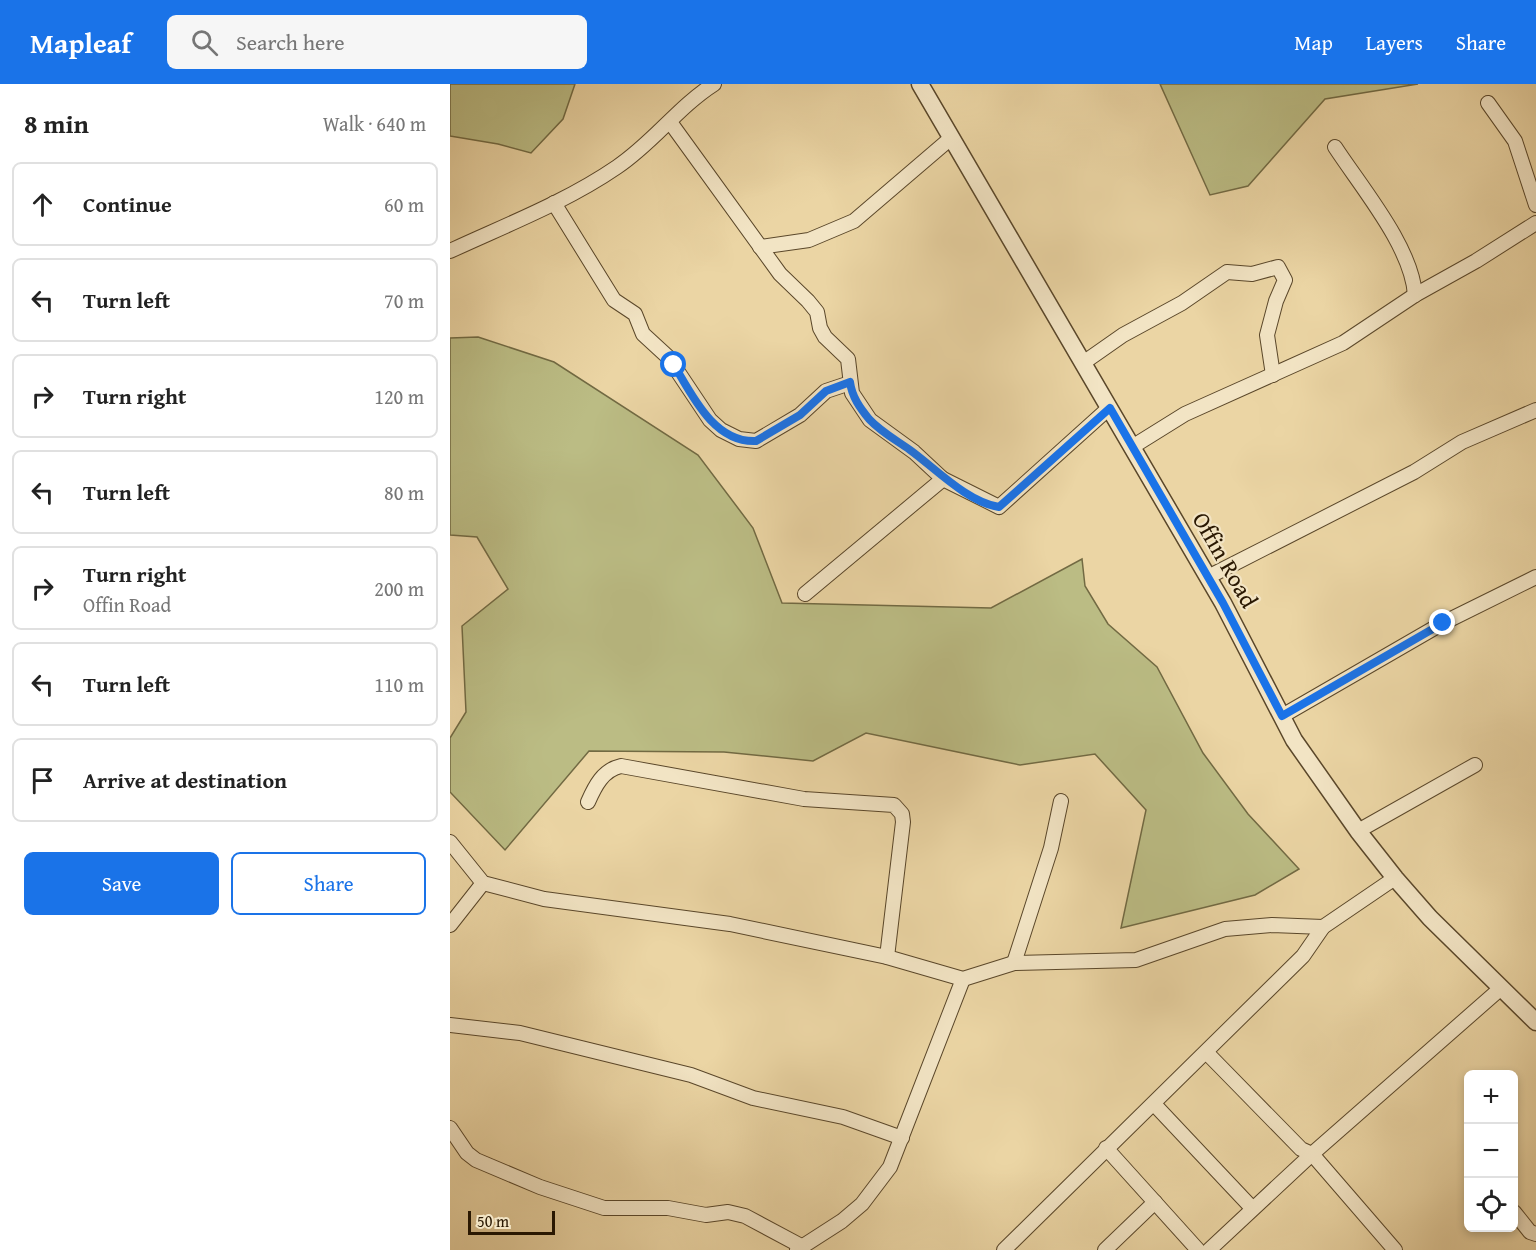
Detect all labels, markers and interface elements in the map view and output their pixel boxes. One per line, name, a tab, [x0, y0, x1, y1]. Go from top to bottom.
search box	[167, 15, 587, 69]
text: Mapleaf	[30, 22, 131, 63]
icon: search	[188, 26, 221, 59]
text: Search here	[236, 26, 345, 58]
text: Map	[1294, 27, 1333, 58]
text: Layers	[1366, 27, 1423, 58]
text: Share	[1456, 27, 1506, 58]
text: 8 min	[24, 104, 89, 143]
text: Walk · 640 m	[323, 109, 426, 138]
icon: ahead	[26, 188, 59, 221]
text: Continue	[83, 188, 172, 220]
text: 60 m	[384, 190, 424, 219]
icon: left	[26, 284, 59, 317]
text: Turn left	[83, 284, 170, 316]
text: 70 m	[384, 286, 424, 315]
route start	[660, 351, 686, 377]
icon: right	[26, 380, 59, 413]
text: Turn right	[83, 380, 186, 412]
text: 120 m	[374, 382, 424, 411]
icon: left	[26, 476, 59, 509]
text: Turn left	[83, 476, 170, 508]
text: 80 m	[384, 478, 424, 507]
street label: Offin Road	[1184, 505, 1267, 614]
text: Turn right	[83, 558, 186, 590]
icon: right	[26, 572, 59, 605]
text: 200 m	[374, 574, 424, 603]
text: Offin Road	[83, 590, 171, 619]
route end	[1429, 609, 1455, 635]
icon: left	[26, 668, 59, 701]
text: Turn left	[83, 668, 170, 700]
text: 110 m	[374, 670, 424, 699]
icon: arrive	[26, 764, 59, 797]
text: Arrive at destination	[83, 764, 287, 796]
button: Save	[24, 852, 219, 915]
button: Share	[231, 852, 426, 915]
map controls	[1464, 1070, 1518, 1232]
button: +	[1464, 1070, 1518, 1124]
button: −	[1464, 1124, 1518, 1178]
button: locate	[1464, 1178, 1518, 1232]
scale bar	[468, 1208, 555, 1236]
text: 50 m	[477, 1209, 509, 1233]

